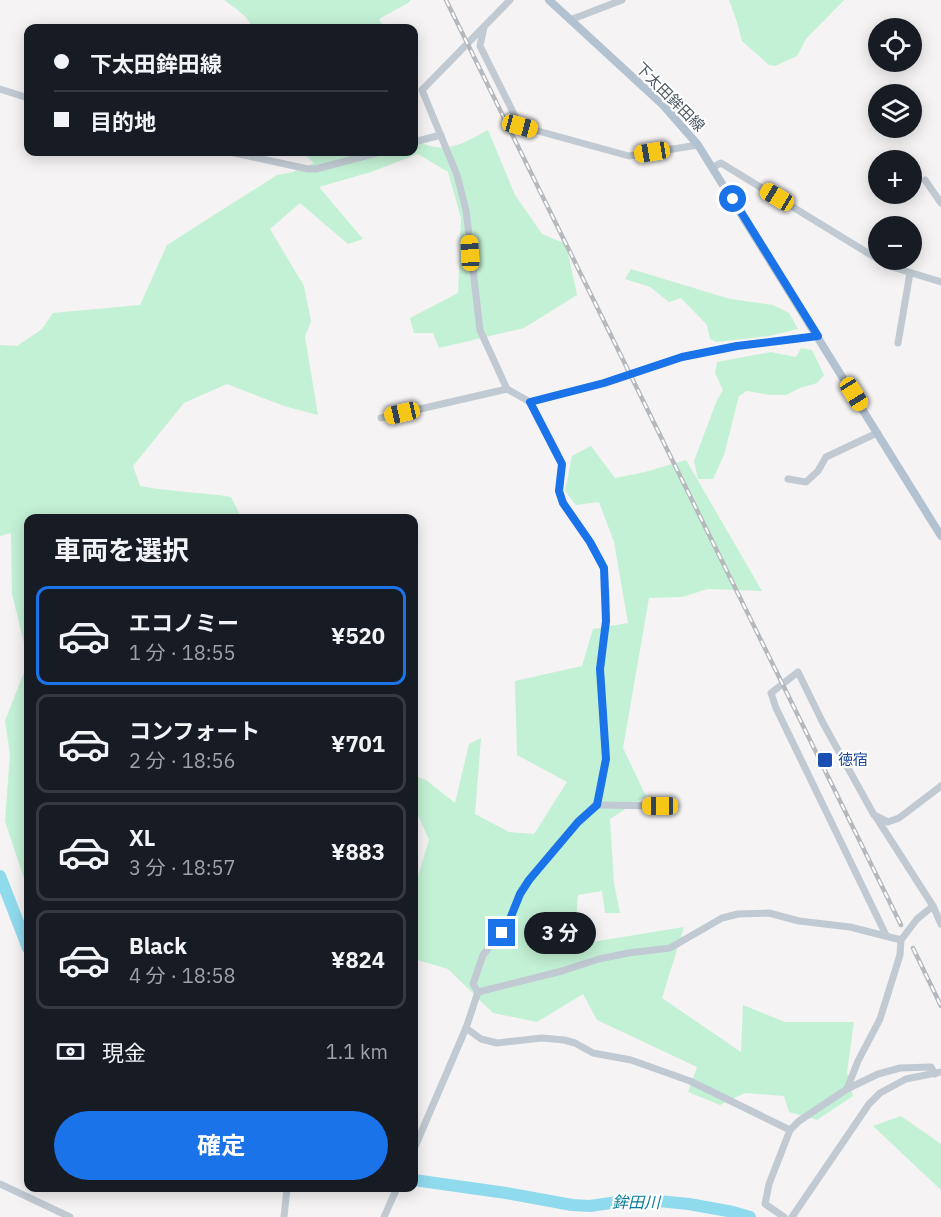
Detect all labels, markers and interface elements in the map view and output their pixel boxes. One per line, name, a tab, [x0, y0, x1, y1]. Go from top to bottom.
map controls	[868, 18, 922, 270]
button: locate	[868, 18, 922, 72]
text: 下太田鉾田線	[90, 49, 222, 78]
street label: 下太田鉾田線	[632, 58, 709, 135]
button: layers	[868, 84, 922, 138]
text: 目的地	[90, 107, 156, 136]
car	[500, 113, 540, 139]
car	[633, 140, 671, 164]
button: +	[868, 150, 922, 204]
car	[757, 180, 797, 214]
route start	[719, 185, 746, 212]
button: −	[868, 216, 922, 270]
car	[460, 235, 480, 271]
car	[837, 374, 871, 414]
car	[382, 400, 422, 426]
text: 車両を選択	[54, 532, 189, 567]
text: エコノミー	[129, 608, 239, 637]
icon: car	[57, 609, 111, 663]
text: ¥520	[331, 621, 385, 650]
text: 1 分 · 18:55	[129, 639, 236, 666]
text: コンフォート	[129, 716, 260, 745]
icon: car	[57, 717, 111, 771]
text: ¥701	[331, 729, 385, 758]
text: 2 分 · 18:56	[129, 747, 236, 774]
place label: 徳宿	[838, 750, 868, 769]
marker: 徳宿	[816, 751, 834, 769]
car	[642, 797, 678, 815]
text: XL	[129, 823, 155, 852]
icon: car	[57, 825, 111, 879]
text: ¥883	[331, 837, 385, 866]
text: 3 分 · 18:57	[129, 854, 236, 881]
callout: 3 分	[523, 912, 595, 954]
route end	[488, 919, 515, 946]
text: 3 分	[542, 919, 578, 946]
text: Black	[129, 931, 187, 960]
icon: car	[57, 933, 111, 987]
text: ¥824	[331, 945, 385, 974]
text: 4 分 · 18:58	[129, 962, 236, 989]
icon: cash	[54, 1035, 87, 1068]
text: 現金	[102, 1038, 146, 1067]
text: 1.1 km	[326, 1038, 388, 1065]
button: 確定	[54, 1111, 388, 1180]
water label: 鉾田川	[612, 1192, 662, 1212]

